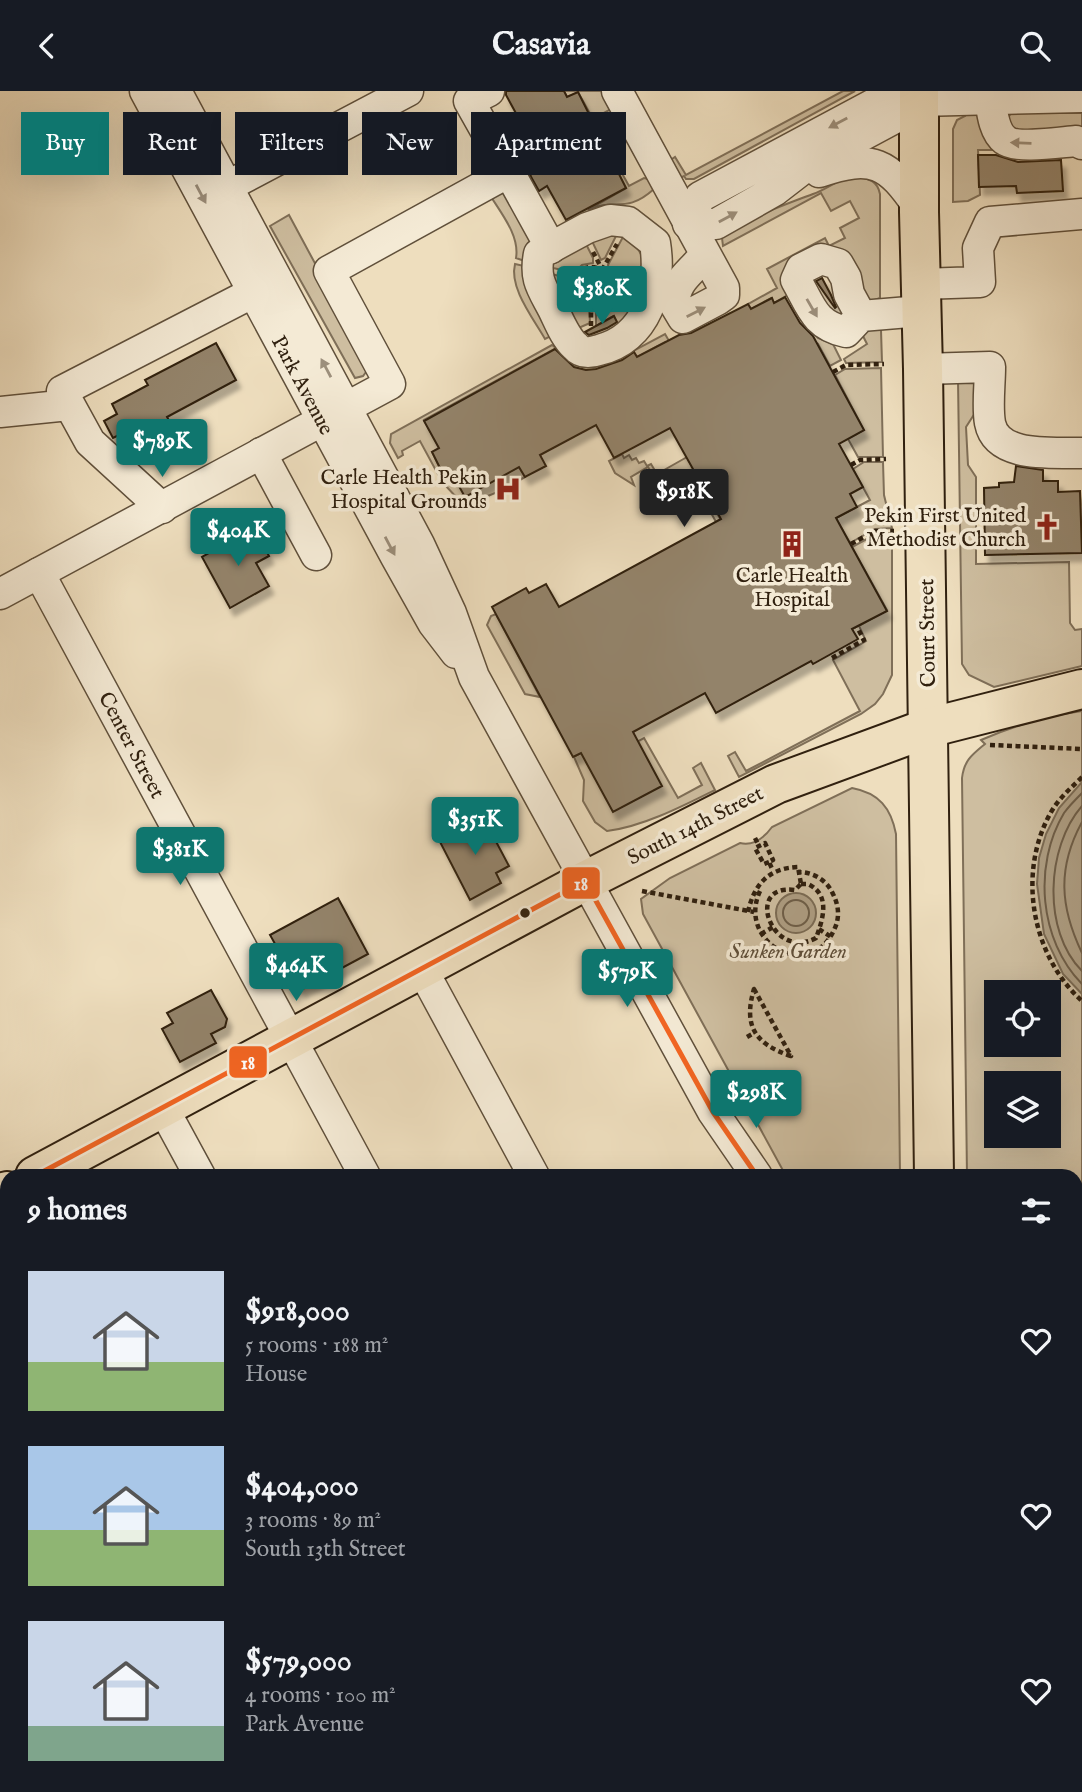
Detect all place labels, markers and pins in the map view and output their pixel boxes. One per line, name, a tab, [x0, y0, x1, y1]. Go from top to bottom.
pin: $380K	[553, 267, 651, 326]
pin: $789K	[113, 419, 211, 479]
place label: Carle Health Pekin Hospital Grounds	[321, 465, 487, 516]
pin: $918K	[635, 469, 733, 529]
hospital icon: Carle Health Pekin Hospital Grounds	[493, 474, 523, 504]
place label: Pekin First United Methodist Church	[864, 503, 1027, 554]
pin: $404K	[189, 509, 287, 568]
church icon: Pekin First United Methodist Church	[1032, 512, 1062, 542]
building icon: Carle Health Hospital	[777, 529, 807, 559]
place label: Carle Health Hospital	[736, 563, 848, 614]
pin: $351K	[426, 797, 524, 857]
pin: $381K	[131, 827, 229, 887]
unlabelled marker	[518, 906, 532, 920]
pin: $464K	[247, 943, 345, 1003]
pin: $579K	[578, 949, 676, 1009]
pin: $298K	[707, 1070, 805, 1130]

